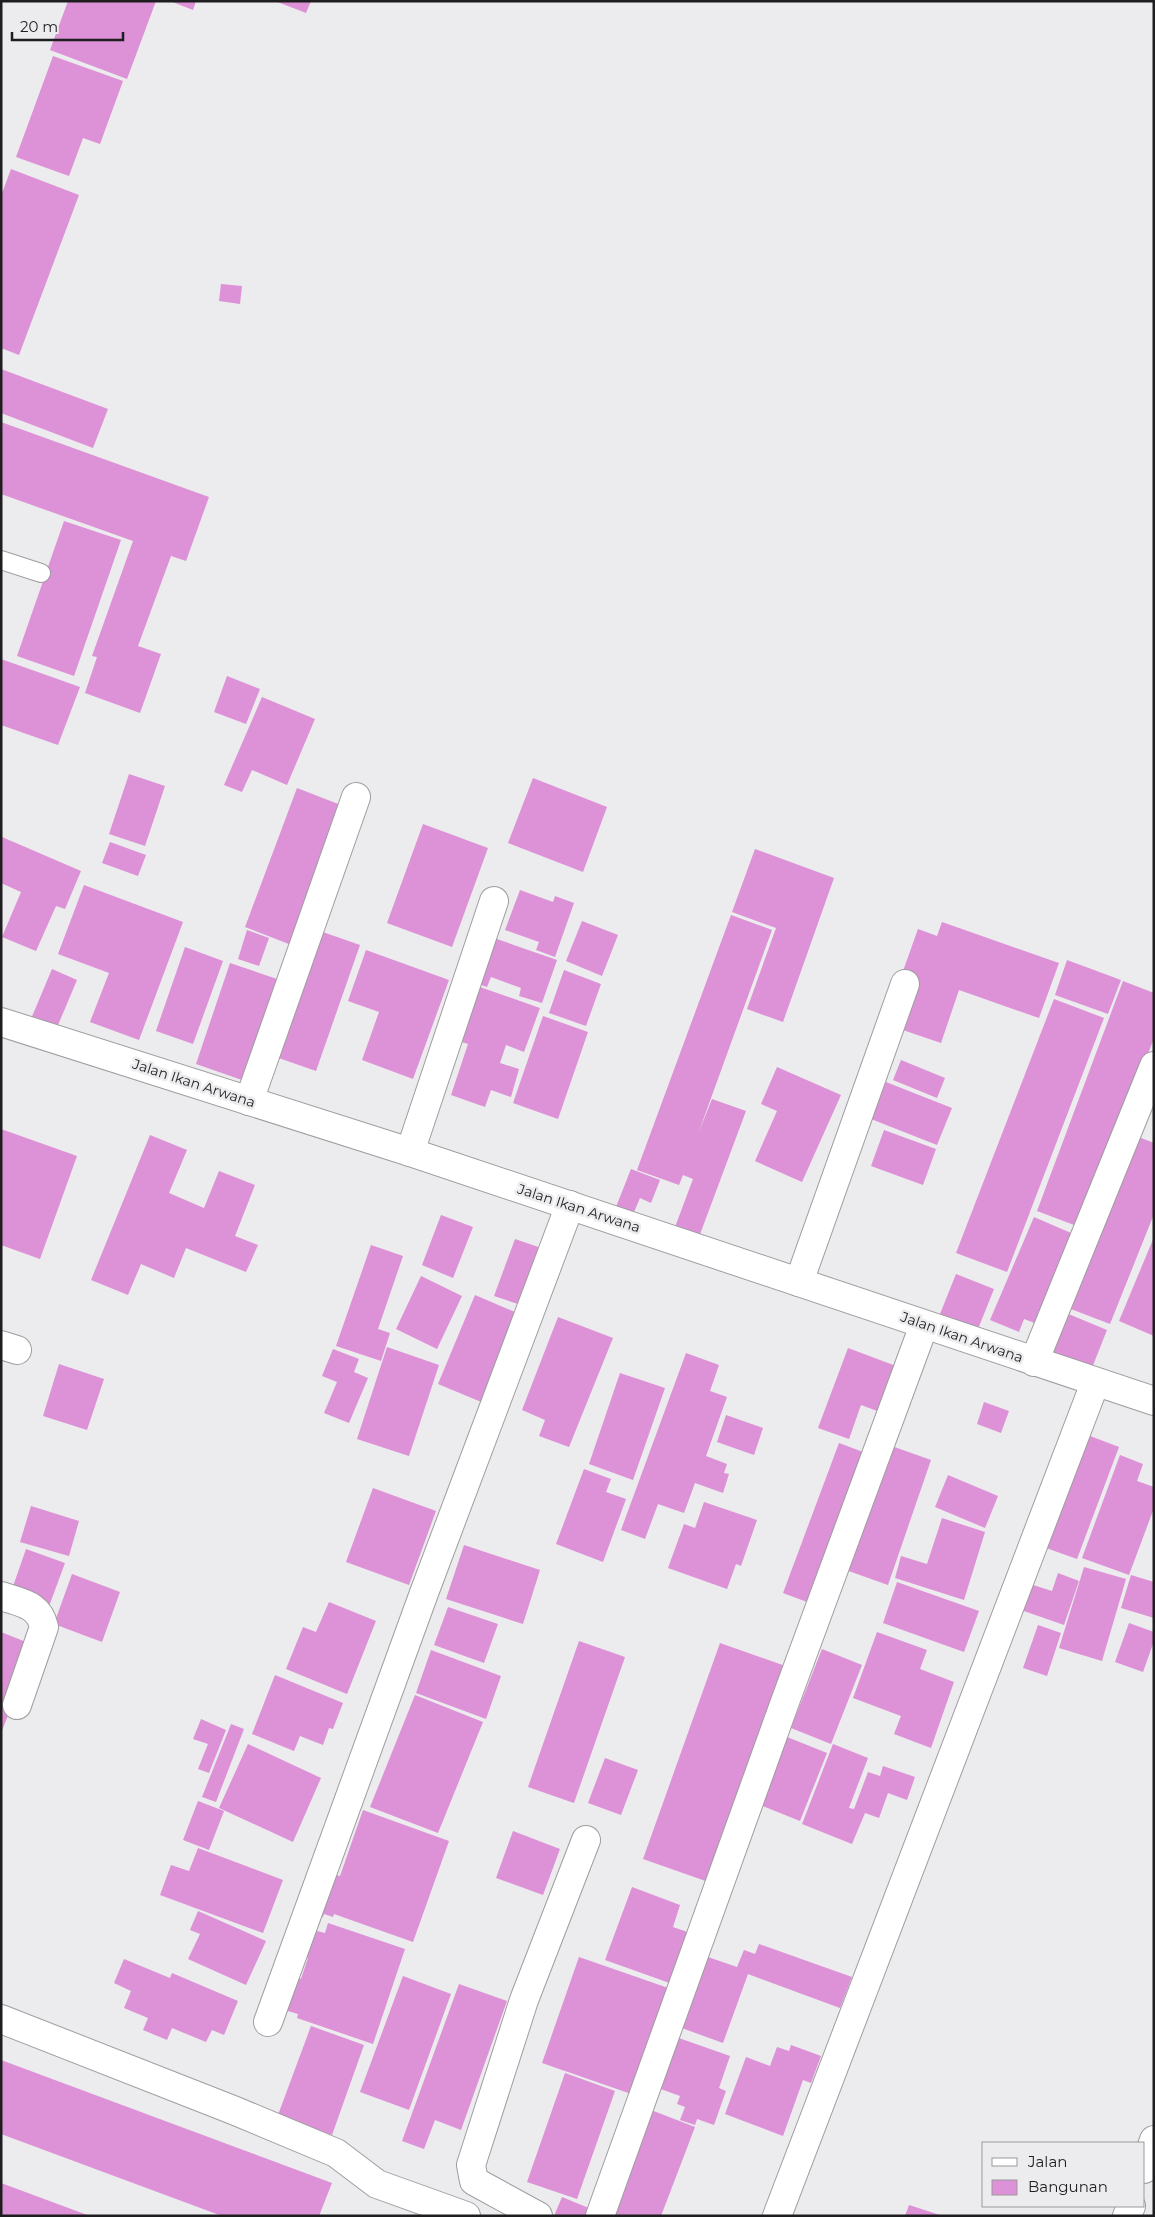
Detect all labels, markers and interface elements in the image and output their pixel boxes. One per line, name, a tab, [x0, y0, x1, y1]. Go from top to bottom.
scale bar	[12, 10, 124, 42]
text: 20 m	[20, 17, 58, 36]
street label: Jalan Ikan Arwana	[129, 1054, 258, 1111]
street label: Jalan Ikan Arwana	[514, 1179, 643, 1236]
street label: Jalan Ikan Arwana	[898, 1307, 1026, 1366]
legend	[982, 2142, 1145, 2207]
text: Jalan	[1027, 2152, 1067, 2171]
text: Bangunan	[1028, 2177, 1108, 2196]

